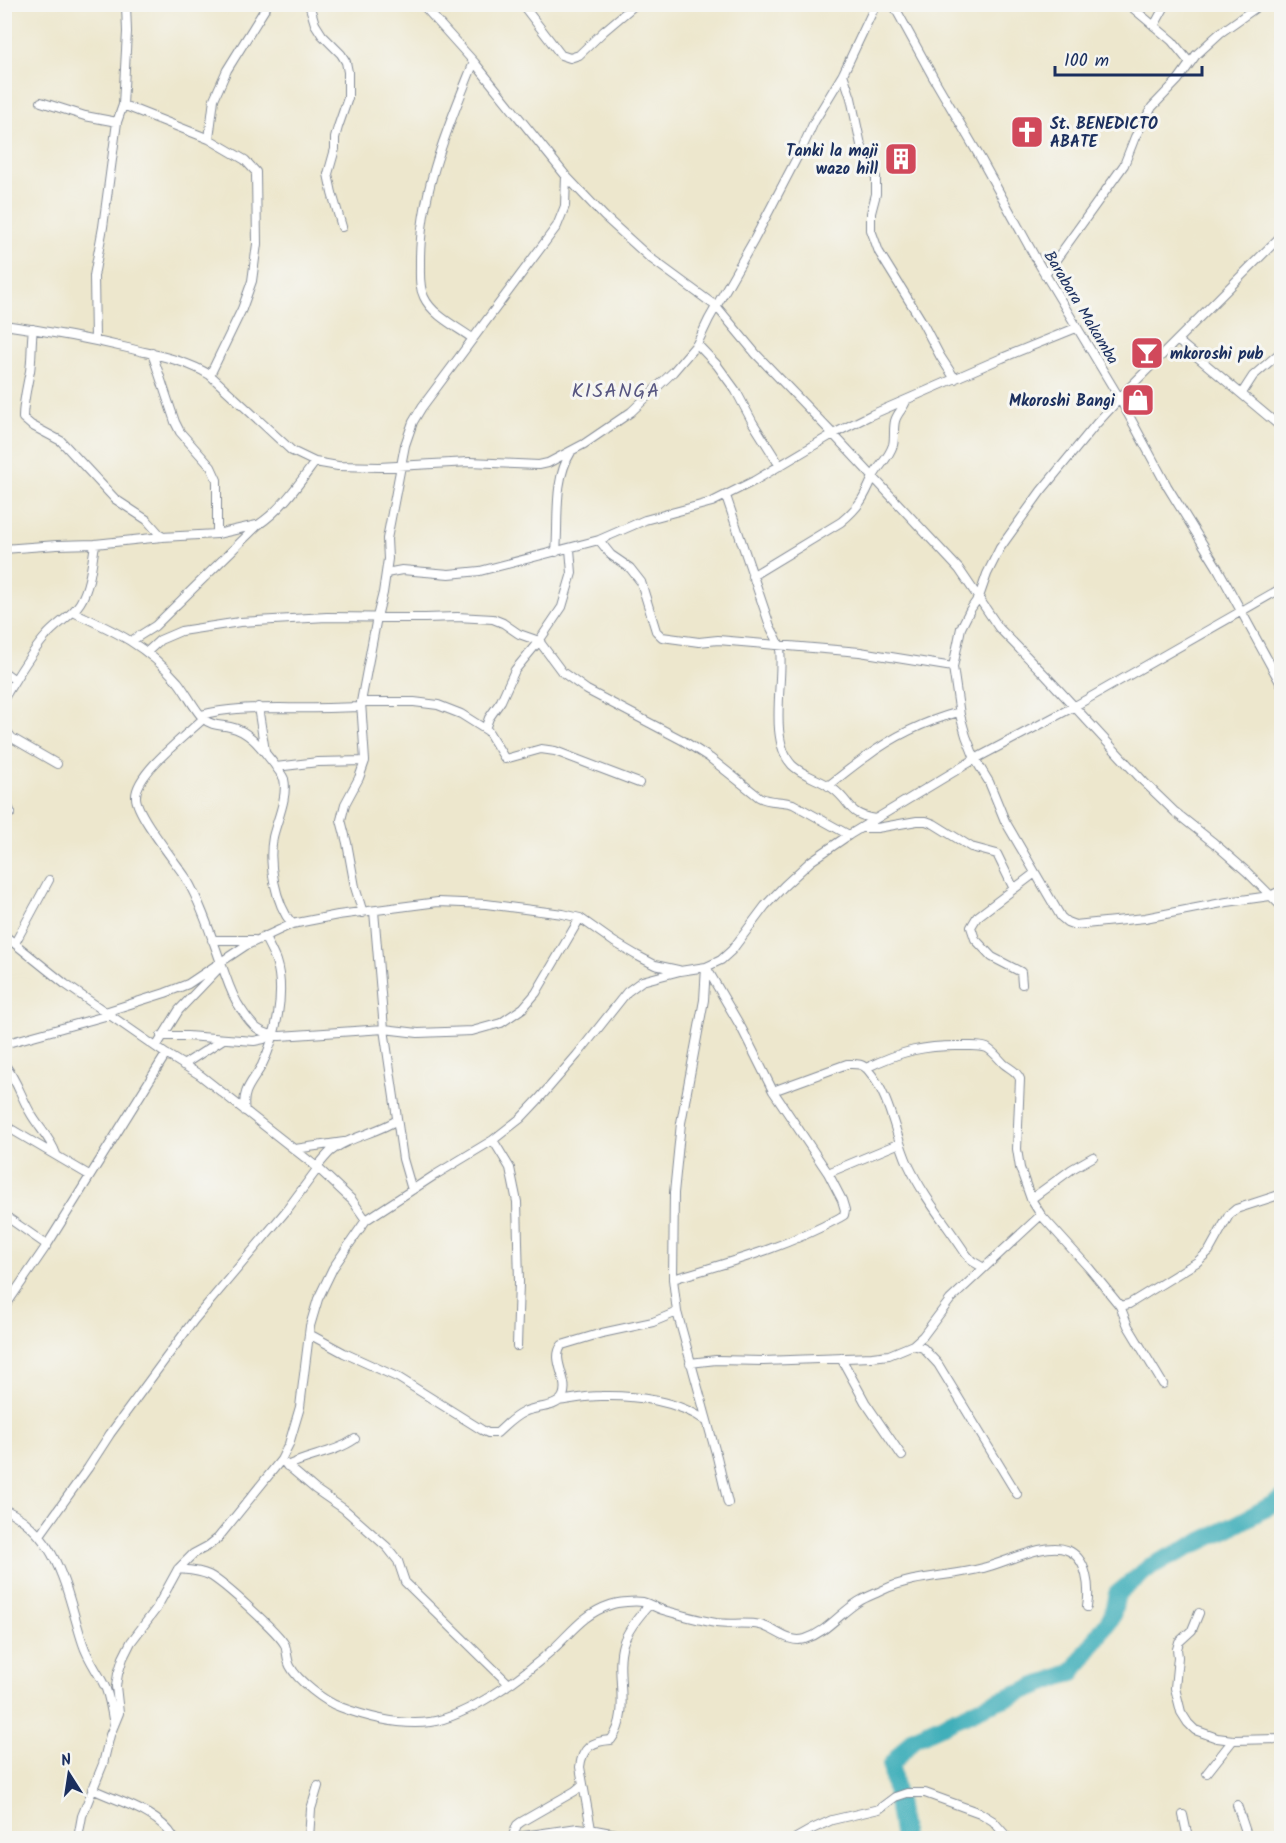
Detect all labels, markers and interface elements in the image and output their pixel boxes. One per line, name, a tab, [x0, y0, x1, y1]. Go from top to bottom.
scale bar	[1055, 39, 1202, 77]
text: 100 m	[1064, 47, 1109, 76]
place label: St. BENEDICTO ABATE	[1050, 112, 1158, 155]
church icon: St. BENEDICTO ABATE	[1009, 114, 1045, 150]
place label: Tanki la maji wazo hill	[786, 139, 879, 182]
building icon: Tanki la maji wazo hill	[883, 141, 919, 177]
street label: Barabara Makamba	[1037, 246, 1125, 370]
bar icon: mkoroshi pub	[1129, 335, 1165, 371]
place label: mkoroshi pub	[1170, 342, 1264, 367]
district label: KISANGA	[571, 376, 661, 408]
shop icon: Mkoroshi Bangi	[1120, 382, 1156, 418]
place label: Mkoroshi Bangi	[1009, 389, 1116, 414]
north arrow	[39, 1744, 99, 1804]
text: N	[59, 1748, 74, 1774]

